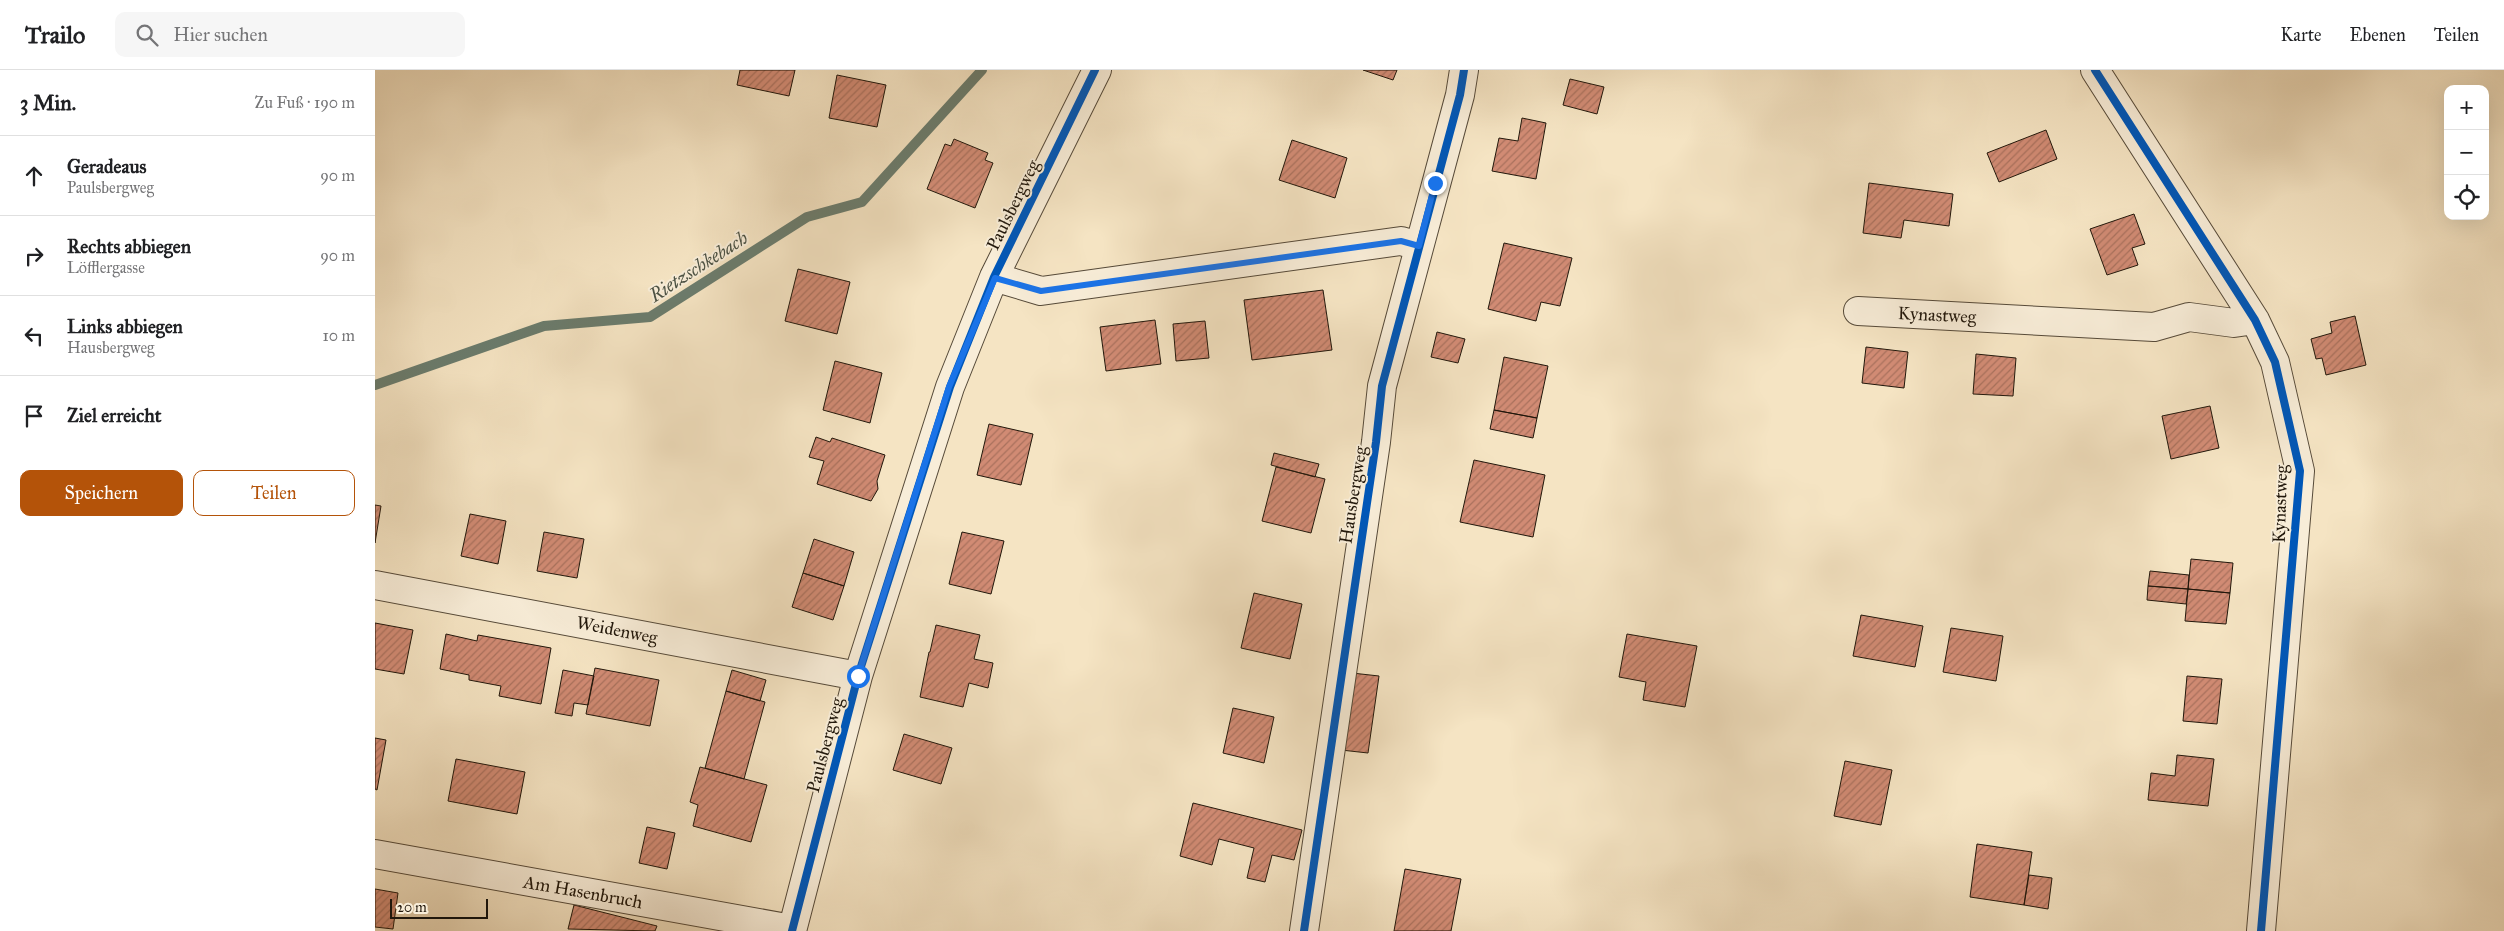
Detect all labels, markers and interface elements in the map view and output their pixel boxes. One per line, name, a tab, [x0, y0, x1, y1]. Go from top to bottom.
search box	[115, 12, 465, 57]
text: Trailo	[25, 20, 85, 50]
icon: search	[133, 21, 161, 49]
text: Hier suchen	[173, 23, 268, 46]
text: Karte	[2281, 24, 2322, 46]
text: Ebenen	[2350, 24, 2406, 46]
text: Teilen	[2434, 24, 2479, 46]
map controls	[2444, 85, 2489, 220]
button: +	[2444, 85, 2489, 130]
text: 3 Min.	[20, 90, 76, 116]
text: Zu Fuß · 190 m	[255, 93, 355, 112]
button: −	[2444, 130, 2489, 175]
text: Geradeaus	[67, 155, 146, 178]
street label: Paulsbergweg	[982, 156, 1045, 254]
icon: ahead	[20, 162, 48, 190]
text: 90 m	[320, 166, 355, 185]
route end	[1424, 172, 1447, 195]
button: locate	[2444, 175, 2489, 220]
text: Paulsbergweg	[67, 178, 154, 197]
water label: Rietzschkebach	[644, 226, 752, 307]
text: Rechts abbiegen	[67, 235, 191, 258]
icon: right	[20, 242, 48, 270]
text: 90 m	[320, 246, 355, 265]
text: Löfflergasse	[67, 258, 145, 277]
street label: Kynastweg	[1897, 302, 1977, 329]
text: Links abbiegen	[67, 315, 183, 338]
icon: left	[20, 322, 48, 350]
text: 10 m	[323, 326, 355, 345]
text: Hausbergweg	[67, 338, 155, 357]
icon: arrive	[20, 402, 48, 430]
text: Ziel erreicht	[67, 404, 161, 427]
street label: Hausbergweg	[1334, 444, 1373, 546]
street label: Kynastweg	[2268, 464, 2293, 544]
button: Speichern	[20, 470, 183, 516]
button: Teilen	[193, 470, 355, 516]
street label: Weidenweg	[574, 611, 660, 650]
route start	[847, 665, 870, 688]
street label: Paulsbergweg	[802, 694, 849, 795]
street label: Am Hasenbruch	[521, 871, 644, 913]
scale bar	[390, 896, 487, 919]
text: 20 m	[397, 899, 427, 916]

